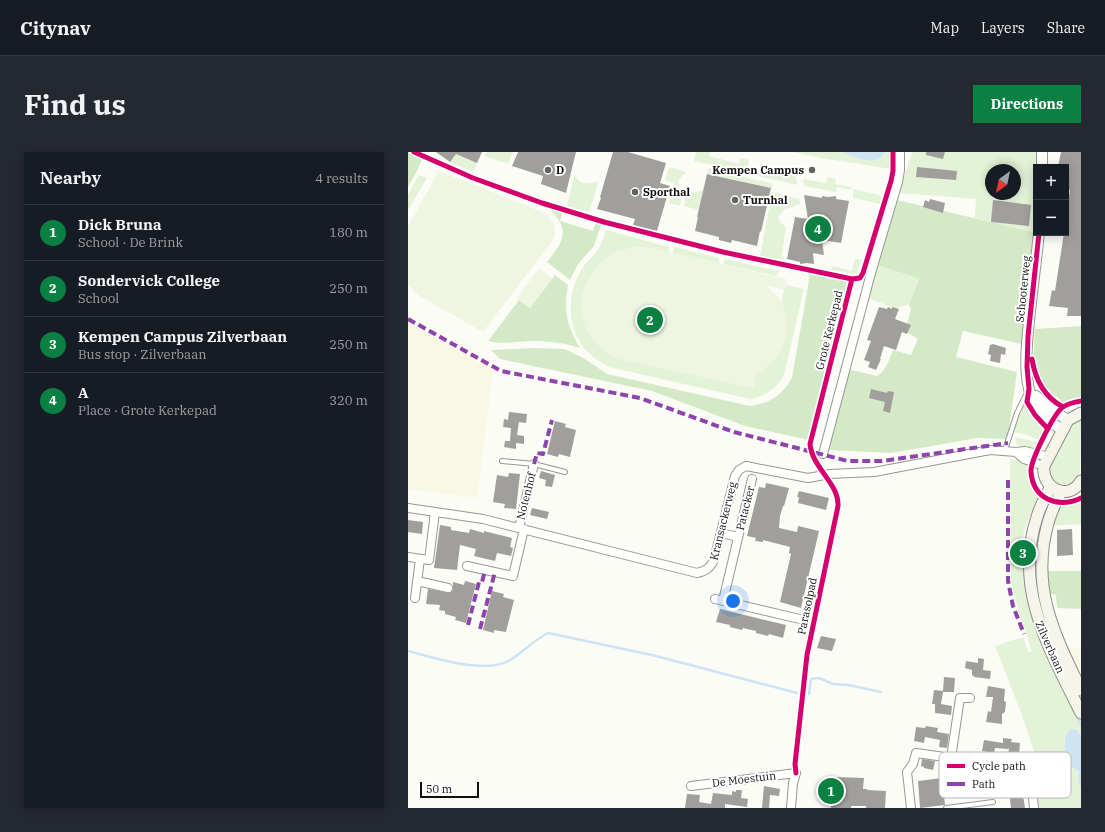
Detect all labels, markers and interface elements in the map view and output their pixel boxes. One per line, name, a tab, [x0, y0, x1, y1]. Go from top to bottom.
text: Citynav	[20, 16, 91, 40]
text: Map	[931, 19, 959, 37]
text: Layers	[981, 19, 1025, 37]
text: Share	[1047, 19, 1085, 37]
button: Directions	[973, 85, 1081, 123]
text: Find us	[24, 86, 126, 123]
place label: D	[556, 163, 564, 177]
place label: Kempen Campus	[712, 163, 804, 177]
north arrow	[985, 164, 1021, 200]
map controls	[1033, 164, 1069, 236]
button: +	[1033, 164, 1069, 200]
marker: D	[543, 165, 553, 175]
marker: Kempen Campus	[807, 165, 817, 175]
text: Nearby	[40, 167, 101, 189]
text: 4 results	[315, 170, 368, 187]
place label: Sporthal	[643, 185, 690, 199]
marker: Sporthal	[630, 187, 640, 197]
place label: Turnhal	[743, 193, 788, 207]
marker: Turnhal	[730, 195, 740, 205]
button: −	[1033, 200, 1069, 236]
pin: 4	[805, 214, 831, 244]
text: Dick Bruna	[78, 215, 162, 234]
text: 1	[49, 224, 57, 241]
text: 180 m	[329, 224, 368, 241]
text: School · De Brink	[78, 234, 183, 251]
street label: Schooterweg	[1013, 255, 1033, 323]
text: Sondervick College	[78, 271, 220, 290]
text: 2	[49, 280, 57, 297]
text: 250 m	[329, 280, 368, 297]
street label: Grote Kerkepad	[812, 289, 846, 371]
text: School	[78, 290, 119, 307]
pin: 2	[637, 305, 663, 335]
text: Kempen Campus Zilverbaan	[78, 327, 287, 346]
text: 3	[49, 336, 57, 353]
text: 250 m	[329, 336, 368, 353]
text: Bus stop · Zilverbaan	[78, 346, 207, 363]
text: A	[78, 383, 89, 402]
text: 4	[49, 392, 57, 409]
text: 320 m	[329, 392, 368, 409]
text: Place · Grote Kerkepad	[78, 402, 217, 419]
street label: Notenhof	[513, 470, 539, 521]
street label: Kransackerweg	[706, 480, 740, 562]
street label: Patacker	[733, 484, 757, 532]
pin: 3	[1010, 538, 1036, 568]
street label: Parasolpad	[794, 576, 820, 636]
your location	[723, 591, 743, 611]
street label: Zilverbaan	[1032, 619, 1068, 675]
legend	[939, 752, 1071, 798]
text: Cycle path	[972, 759, 1026, 773]
street label: De Moestuin	[711, 768, 777, 790]
pin: 1	[818, 776, 844, 806]
text: Path	[972, 777, 995, 791]
scale bar	[420, 780, 479, 799]
text: 50 m	[426, 782, 452, 796]

